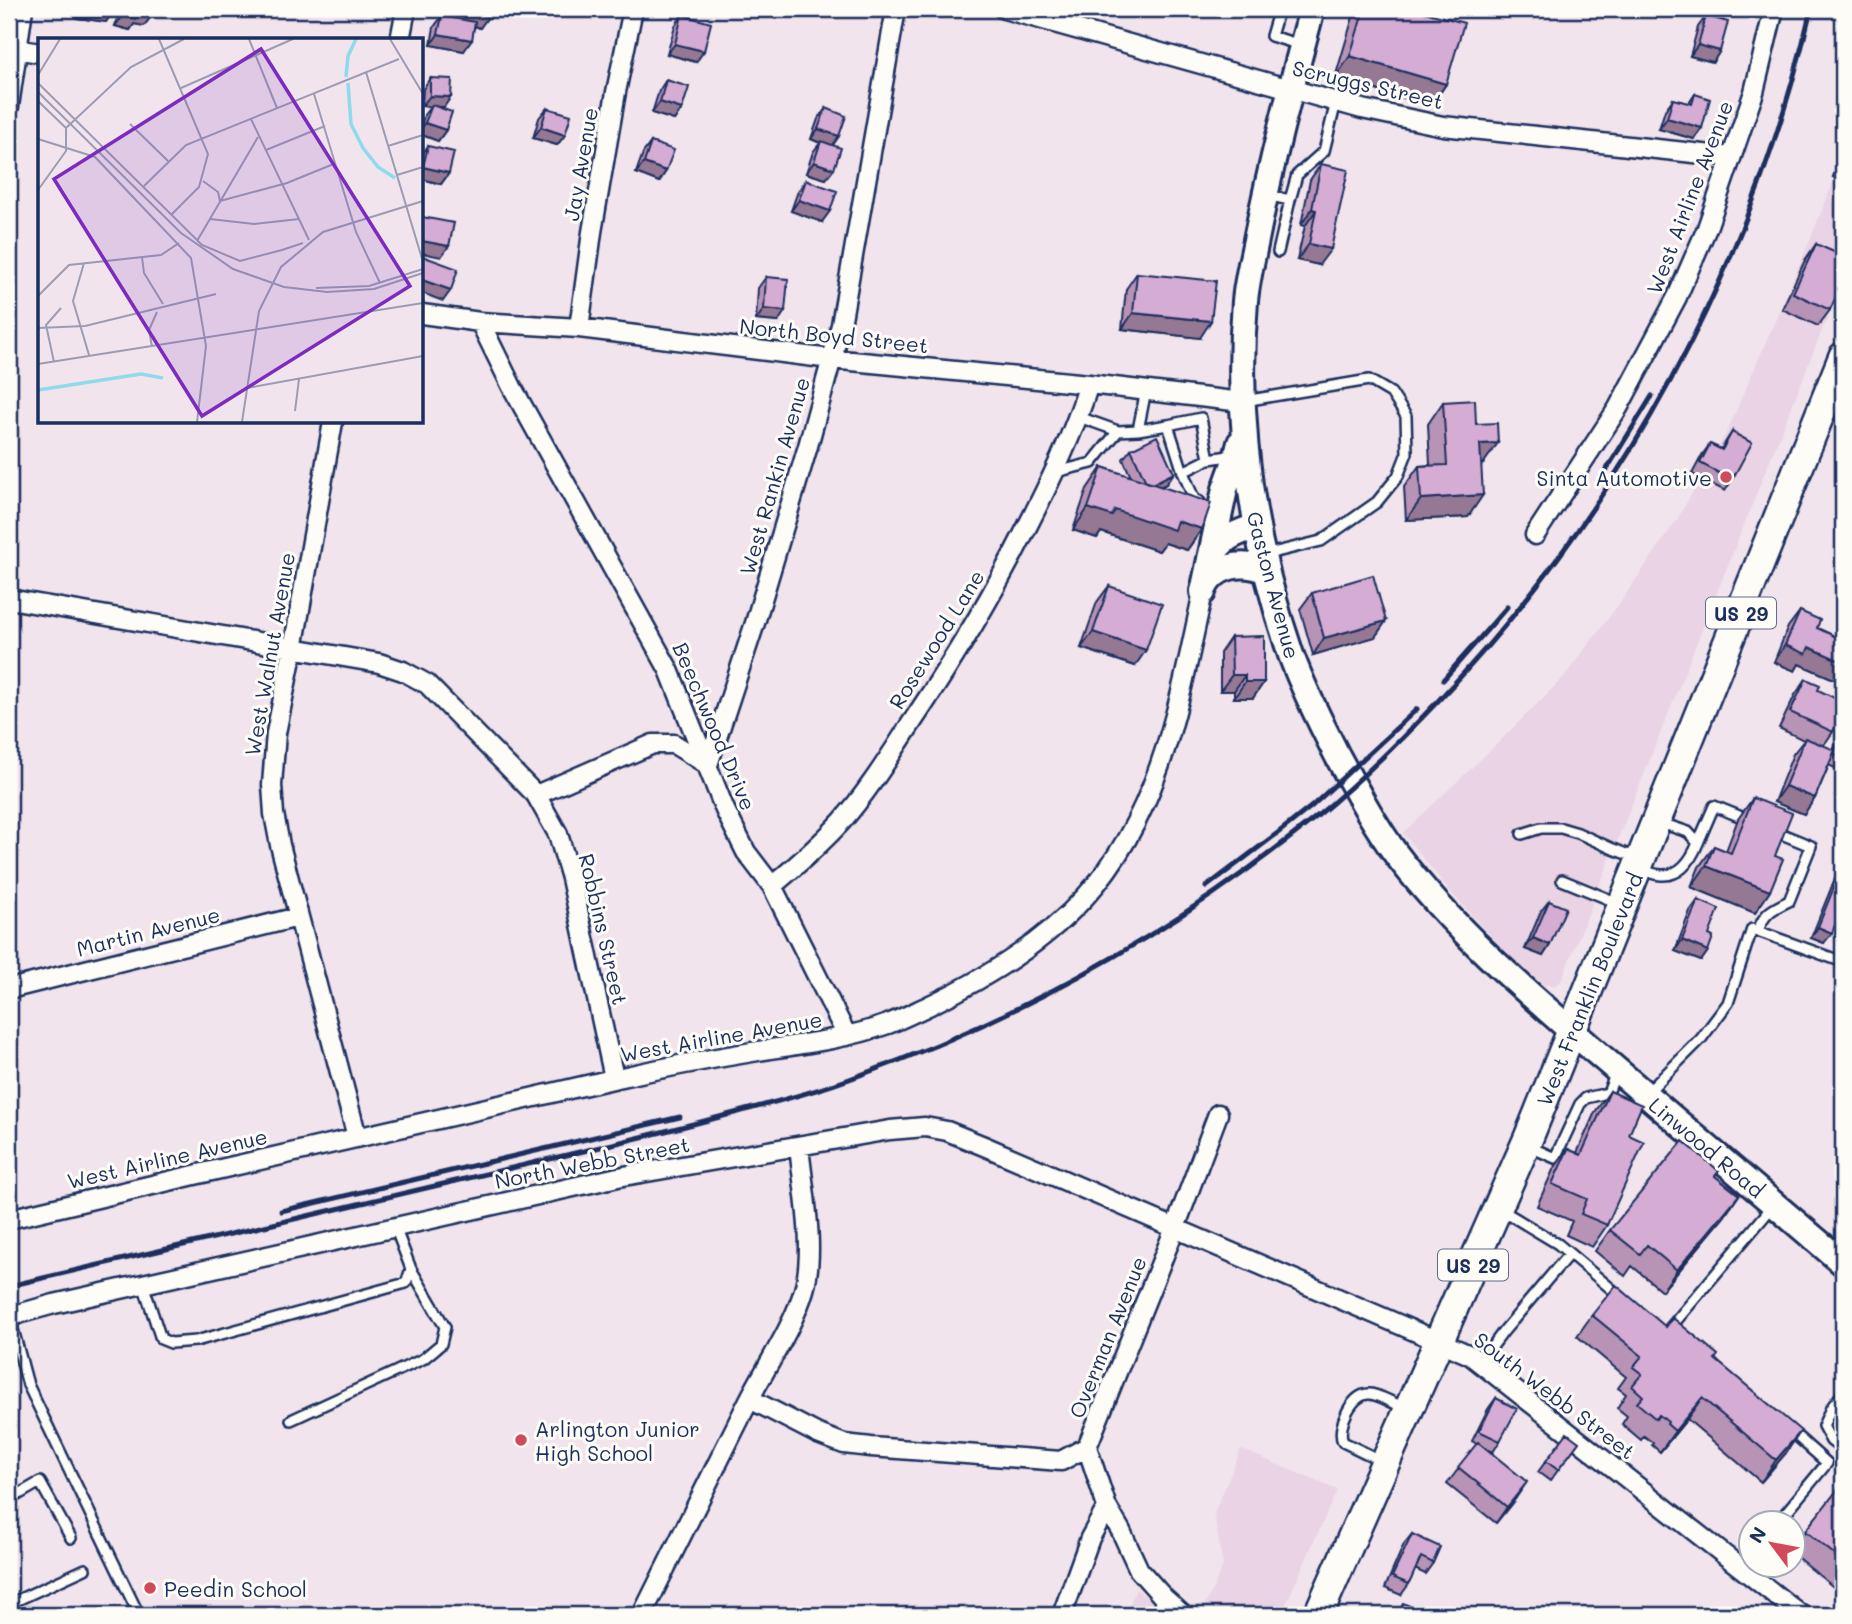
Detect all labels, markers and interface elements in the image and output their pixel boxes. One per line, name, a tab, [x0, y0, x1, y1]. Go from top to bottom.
inset map	[38, 38, 424, 424]
street label: Scruggs Street	[1290, 53, 1446, 115]
street label: West Airline Avenue	[1640, 97, 1738, 297]
street label: Jay Avenue	[557, 105, 603, 223]
street label: North Boyd Street	[738, 312, 930, 358]
street label: West Rankin Avenue	[733, 374, 815, 578]
place label: Sinta Automotive	[1536, 464, 1712, 491]
marker: Sinta Automotive	[1718, 469, 1734, 485]
street label: Gaston Avenue	[1241, 508, 1307, 662]
street label: West Walnut Avenue	[238, 550, 300, 758]
street label: Rosewood Lane	[882, 564, 990, 714]
road number: US 29	[1706, 598, 1776, 628]
street label: Beechwood Drive	[667, 638, 763, 814]
street label: Robbins Street	[573, 851, 635, 1007]
street label: West Franklin Boulevard	[1530, 868, 1648, 1110]
street label: Martin Avenue	[73, 900, 223, 962]
street label: West Airline Avenue	[618, 1005, 824, 1067]
street label: Linwood Road	[1644, 1091, 1770, 1203]
street label: West Airline Avenue	[64, 1122, 270, 1194]
street label: North Webb Street	[492, 1130, 692, 1194]
road number: US 29	[1438, 1250, 1508, 1280]
street label: Overman Avenue	[1062, 1252, 1152, 1422]
street label: South Webb Street	[1469, 1325, 1641, 1465]
place label: Arlington Junior High School	[535, 1415, 700, 1466]
marker: Arlington Junior High School	[513, 1432, 529, 1448]
north arrow	[1736, 1508, 1806, 1578]
text: N	[1743, 1522, 1772, 1547]
place label: Peedin School	[164, 1575, 307, 1602]
marker: Peedin School	[142, 1580, 158, 1596]

